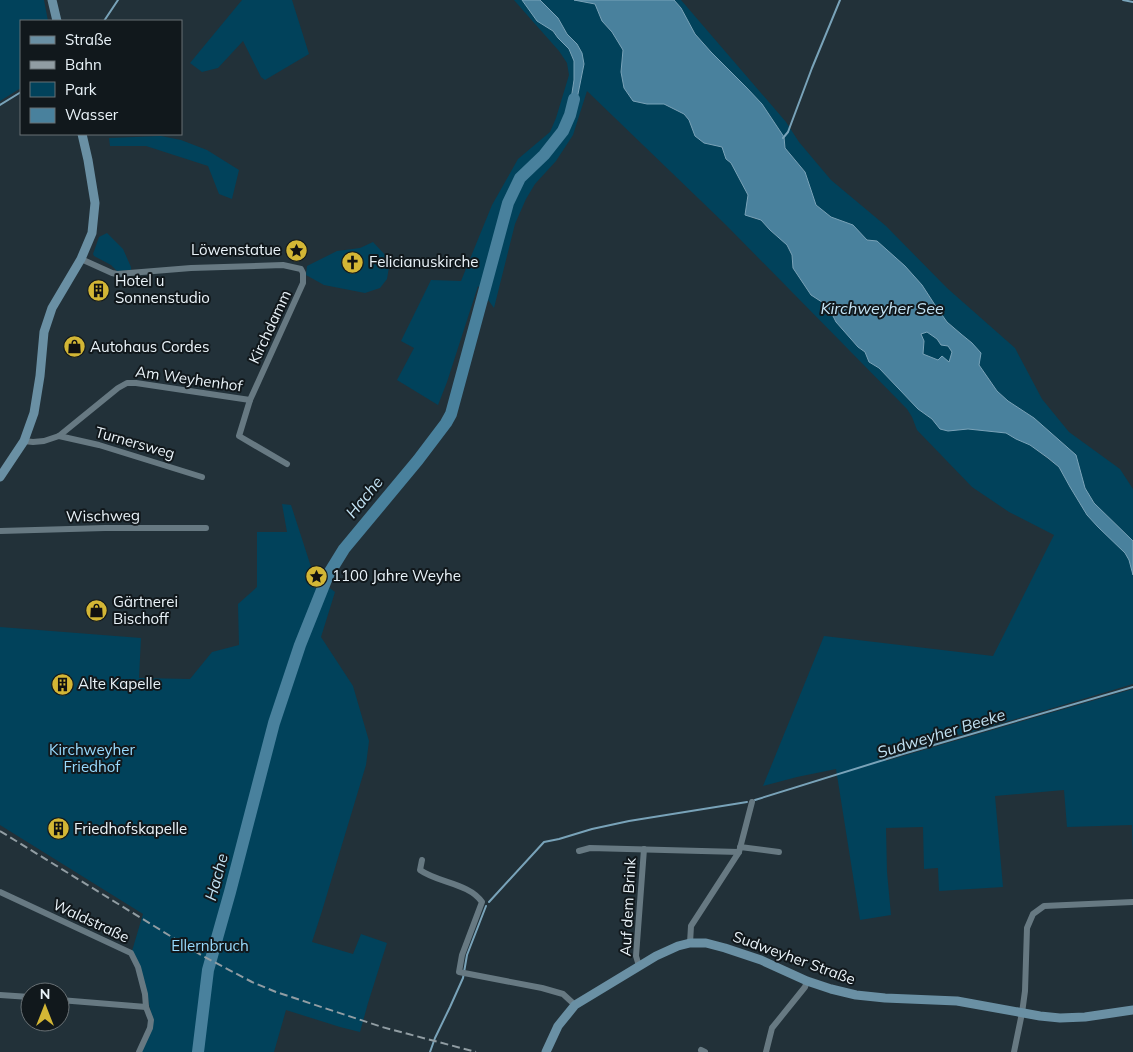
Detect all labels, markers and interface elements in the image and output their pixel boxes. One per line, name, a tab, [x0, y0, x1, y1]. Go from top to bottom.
legend	[20, 20, 182, 135]
text: Straße	[65, 30, 112, 49]
text: Bahn	[65, 55, 102, 74]
text: Park	[65, 80, 97, 99]
text: Wasser	[65, 105, 119, 124]
place icon: Löwenstatue	[285, 238, 309, 262]
place label: Löwenstatue	[191, 240, 281, 259]
church icon: Felicianuskirche	[341, 250, 365, 274]
place label: Felicianuskirche	[369, 252, 478, 271]
place label: Hotel u Sonnenstudio	[115, 271, 210, 307]
building icon: Hotel u Sonnenstudio	[87, 278, 111, 302]
street label: Kirchdamm	[244, 287, 295, 367]
water label: Kirchweyher See	[820, 298, 944, 318]
shop icon: Autohaus Cordes	[62, 335, 86, 359]
place label: Autohaus Cordes	[90, 337, 209, 356]
street label: Am Weyhenhof	[134, 362, 245, 396]
street label: Turnersweg	[93, 422, 177, 463]
water label: Hache	[341, 472, 387, 522]
street label: Wischweg	[66, 505, 140, 526]
place icon: 1100 Jahre Weyhe	[304, 564, 328, 588]
place label: 1100 Jahre Weyhe	[332, 566, 461, 585]
place label: Gärtnerei Bischoff	[113, 592, 178, 628]
shop icon: Gärtnerei Bischoff	[85, 599, 109, 623]
building icon: Alte Kapelle	[50, 672, 74, 696]
place label: Alte Kapelle	[78, 674, 161, 693]
water label: Sudweyher Beeke	[875, 704, 1008, 762]
park label: Kirchweyher Friedhof	[49, 740, 136, 776]
building icon: Friedhofskapelle	[46, 817, 70, 841]
place label: Friedhofskapelle	[74, 819, 187, 838]
water label: Hache	[200, 851, 232, 903]
street label: Auf dem Brink	[615, 857, 640, 957]
street label: Waldstraße	[50, 895, 132, 946]
street label: Sudweyher Straße	[730, 927, 858, 988]
park label: Ellernbruch	[171, 936, 249, 955]
north arrow	[20, 982, 70, 1032]
text: N	[40, 985, 50, 1003]

